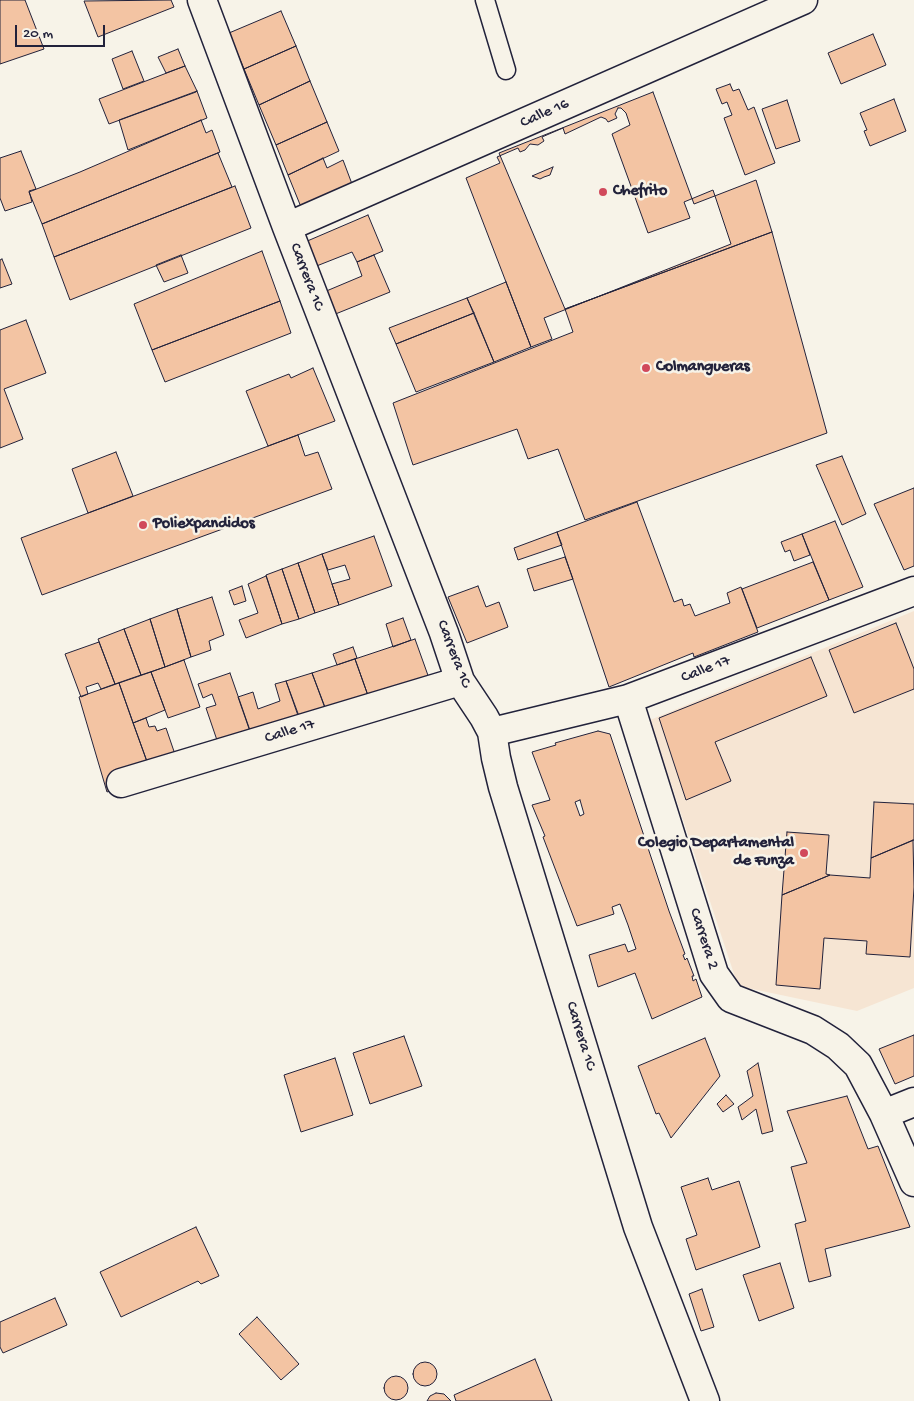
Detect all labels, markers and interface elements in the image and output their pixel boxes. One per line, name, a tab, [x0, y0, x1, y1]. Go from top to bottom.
scale bar	[18, 15, 108, 47]
text: 20 m	[23, 25, 53, 43]
street label: Calle 16	[518, 95, 572, 133]
place label: Chefrito	[613, 182, 667, 202]
marker: Chefrito	[597, 186, 609, 198]
street label: Carrera 1C	[284, 241, 328, 313]
place label: Colmangueras	[656, 358, 750, 378]
marker: Colmangueras	[640, 362, 652, 374]
place label: Poliexpandidos	[153, 515, 255, 535]
marker: Poliexpandidos	[137, 519, 149, 531]
street label: Carrera 1C	[431, 618, 475, 690]
street label: Calle 17	[679, 652, 733, 688]
street label: Calle 17	[263, 715, 317, 749]
place label: Colegio Departamental de Funza	[638, 834, 794, 872]
marker: Colegio Departamental de Funza	[798, 847, 810, 859]
street label: Carrera 2	[684, 906, 722, 972]
street label: Carrera 1C	[560, 999, 600, 1073]

